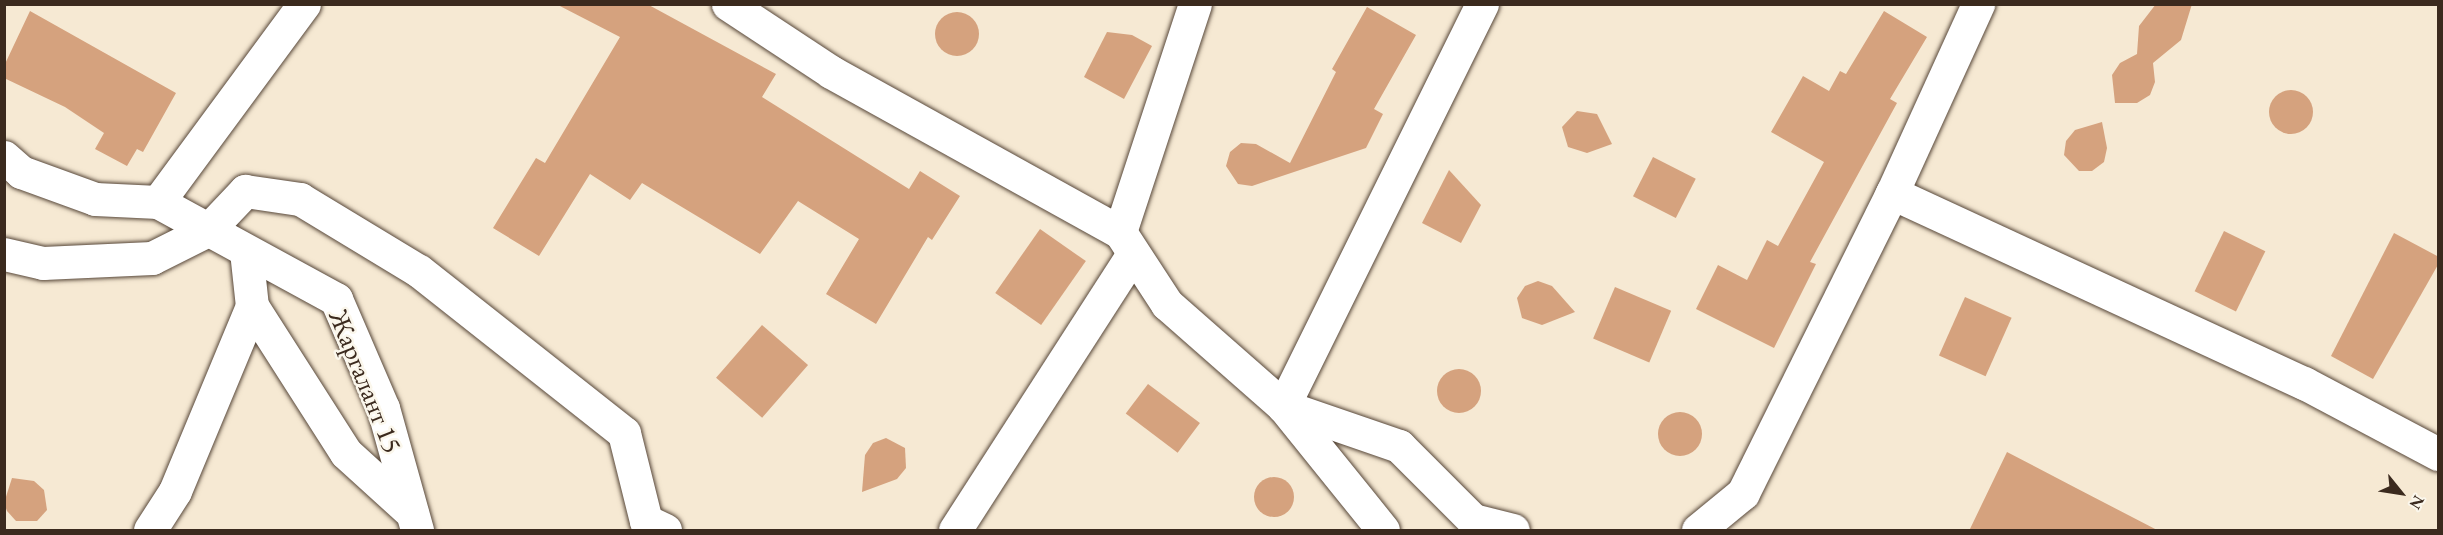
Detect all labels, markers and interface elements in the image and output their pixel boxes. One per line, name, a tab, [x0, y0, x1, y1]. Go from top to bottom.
street label: Жаргалант 15	[323, 305, 409, 457]
north arrow	[2371, 463, 2431, 523]
text: N	[2405, 491, 2429, 513]

